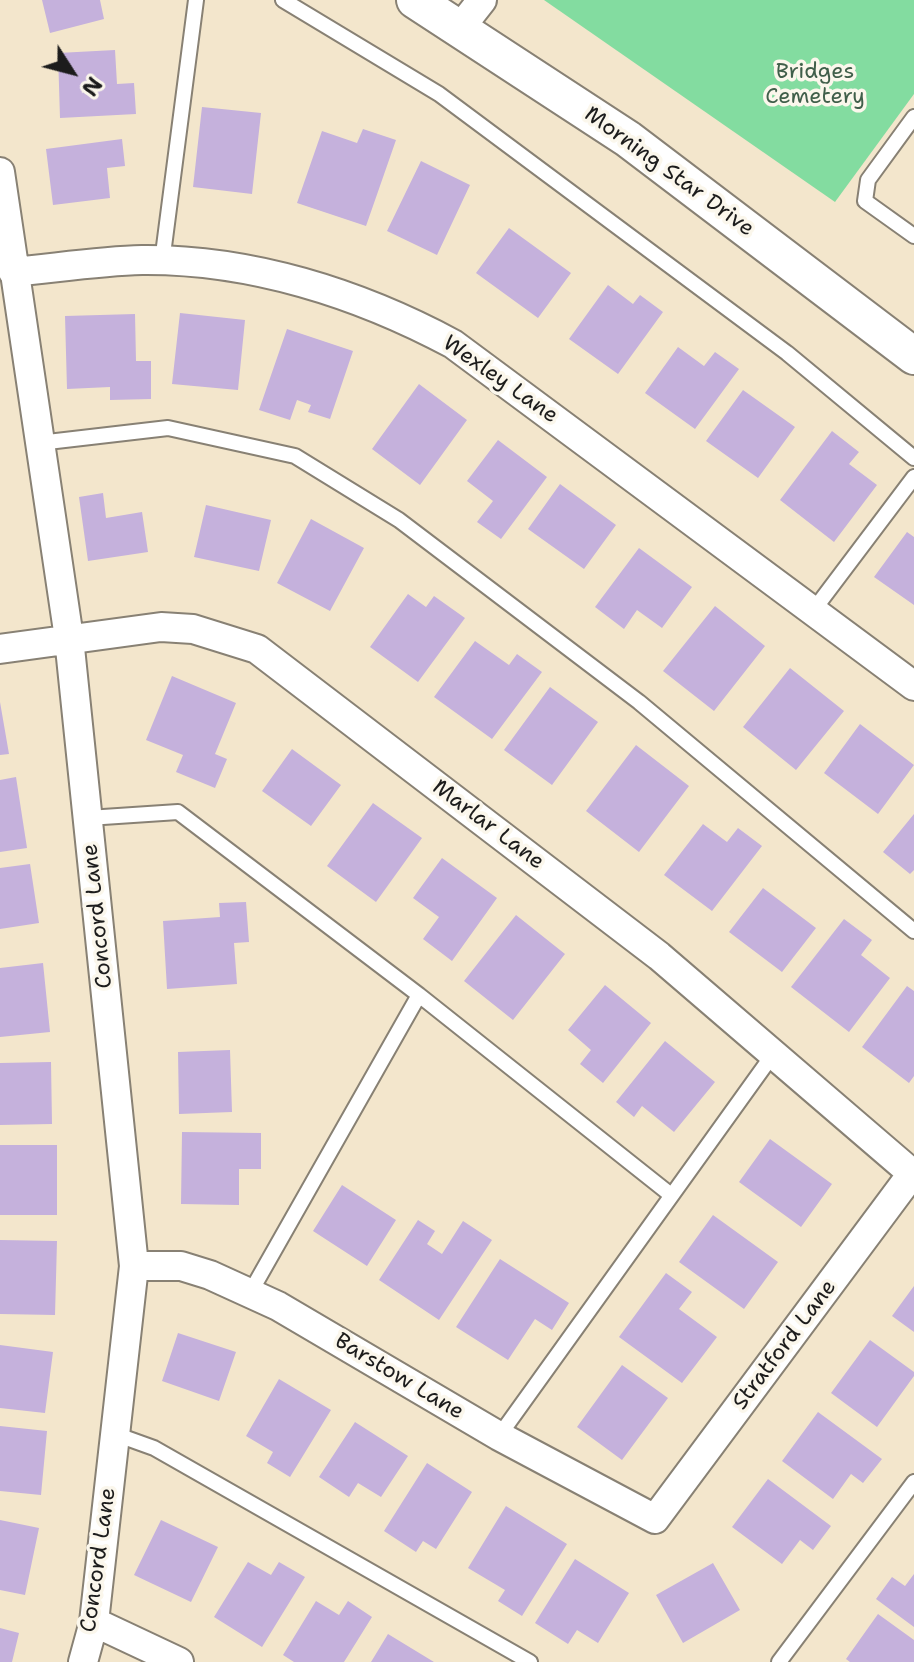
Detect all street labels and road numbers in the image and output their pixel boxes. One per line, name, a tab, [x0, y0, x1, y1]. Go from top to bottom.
street label: Morning Star Drive	[579, 102, 759, 242]
street label: Wexley Lane	[437, 331, 563, 429]
street label: Marlar Lane	[427, 774, 549, 876]
street label: Concord Lane	[77, 842, 119, 990]
street label: Stratford Lane	[728, 1275, 842, 1415]
street label: Barstow Lane	[330, 1328, 468, 1426]
street label: Concord Lane	[76, 1486, 122, 1634]

